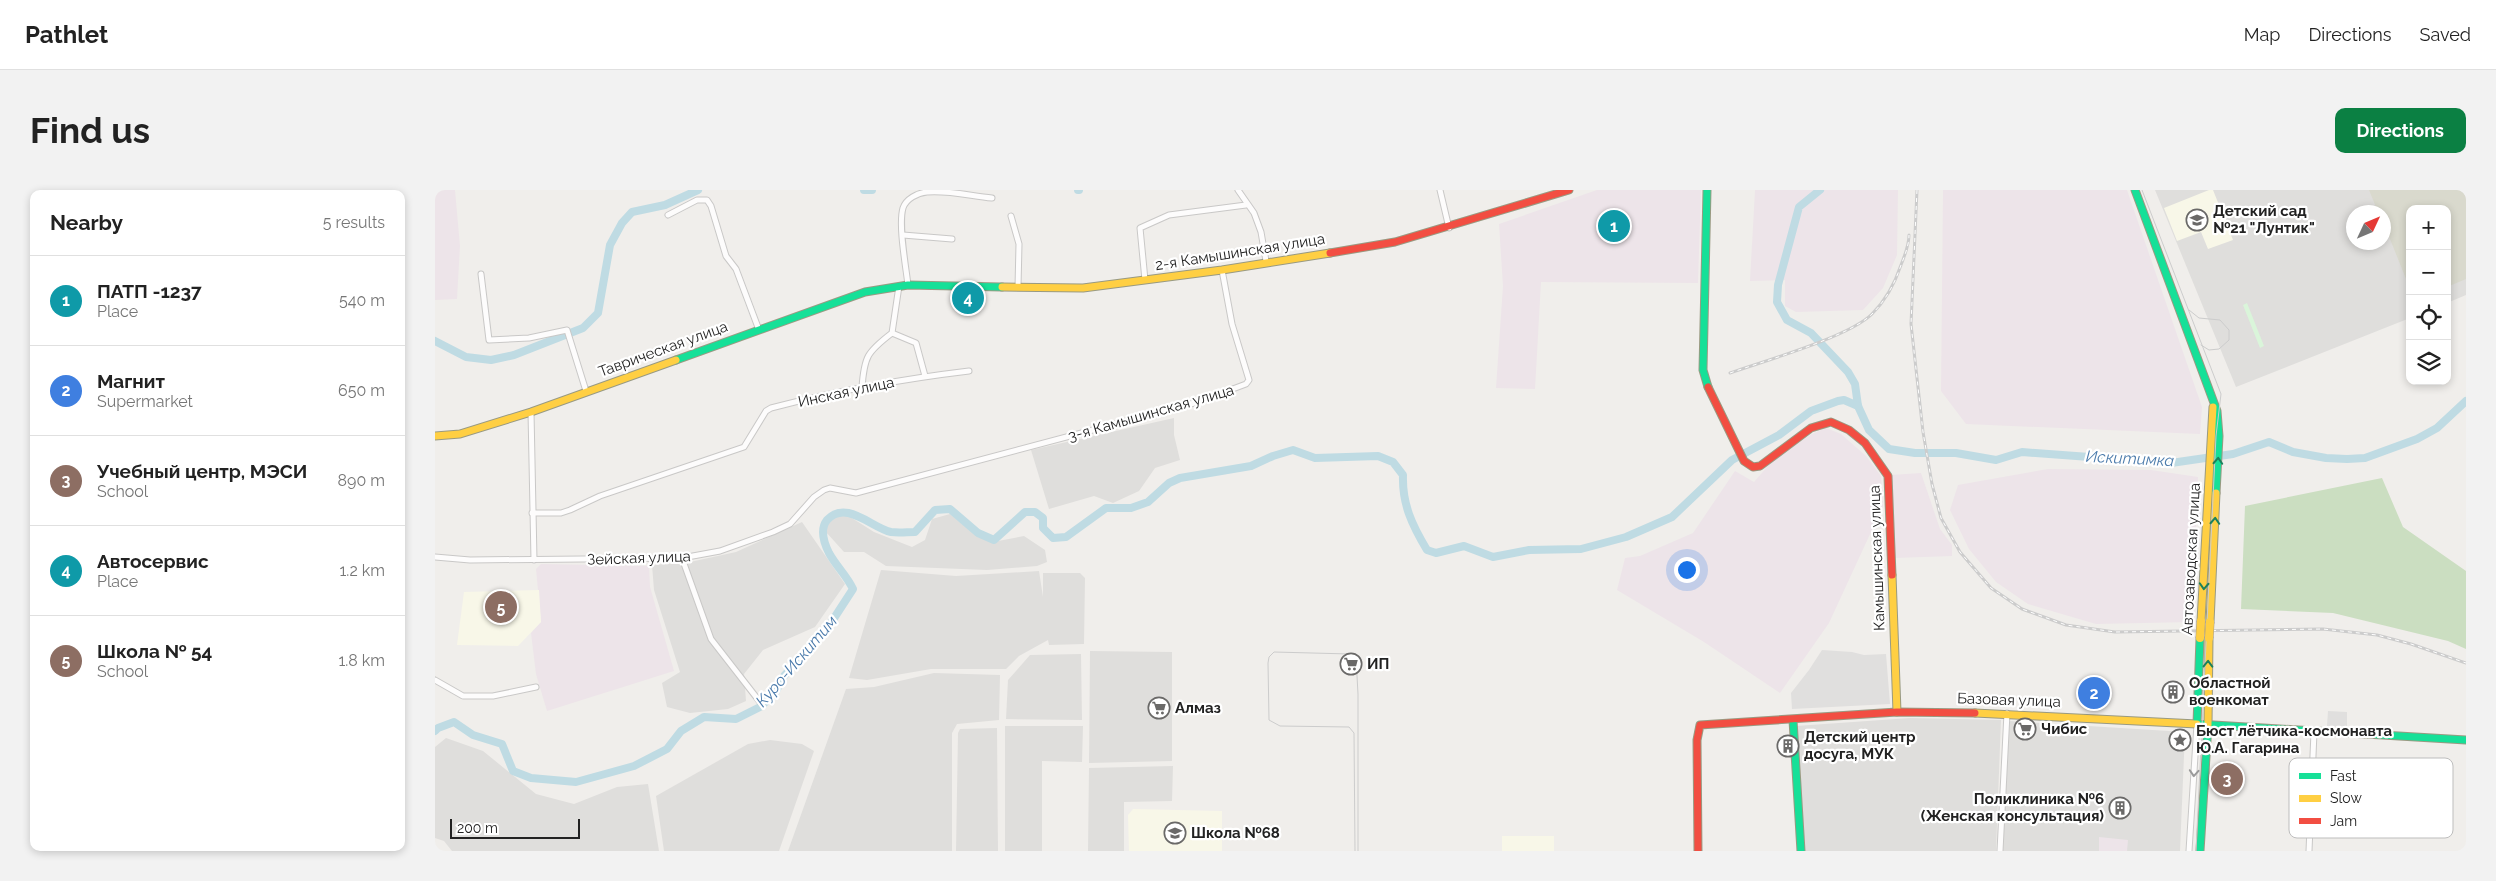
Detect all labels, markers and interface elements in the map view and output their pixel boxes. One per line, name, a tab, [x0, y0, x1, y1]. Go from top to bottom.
text: Pathlet	[25, 20, 108, 49]
text: Map	[2244, 24, 2280, 45]
text: Directions	[2308, 24, 2392, 45]
text: Saved	[2420, 24, 2471, 45]
button: Directions	[2335, 108, 2466, 153]
text: Find us	[30, 110, 150, 151]
place label: Детский сад №21 "Лунтик"	[2213, 202, 2315, 237]
north arrow	[2346, 205, 2391, 250]
map controls	[2406, 205, 2451, 385]
button: +	[2406, 205, 2451, 250]
pin: 1	[1598, 207, 1630, 245]
school or university icon: Детский сад №21 "Лунтик"	[2185, 208, 2209, 232]
text: Nearby	[50, 210, 123, 235]
text: 5 results	[323, 213, 385, 232]
street label: 2-я Камышинская улица	[1154, 230, 1326, 274]
button: −	[2406, 250, 2451, 295]
pin: 4	[952, 279, 984, 317]
text: ПАТП -1237	[97, 280, 202, 302]
text: 1	[62, 291, 70, 310]
text: 540 m	[339, 291, 385, 310]
button: locate	[2406, 295, 2451, 340]
text: Place	[97, 302, 138, 321]
street label: Таврическая улица	[596, 317, 730, 381]
button: layers	[2406, 340, 2451, 385]
text: Магнит	[97, 370, 165, 392]
street label: Инская улица	[796, 373, 896, 411]
text: 2	[61, 381, 71, 400]
text: 650 m	[338, 381, 385, 400]
street label: 3-я Камышинская улица	[1066, 381, 1236, 445]
text: Supermarket	[97, 392, 193, 411]
water label: Искитимка	[2085, 447, 2175, 470]
one-way arrow	[2212, 456, 2223, 464]
text: Учебный центр, МЭСИ	[97, 460, 307, 482]
text: 3	[62, 471, 70, 490]
text: 890 m	[338, 471, 385, 490]
text: School	[97, 482, 148, 501]
street label: Автозаводская улица	[2178, 482, 2204, 636]
street label: Камышинская улица	[1865, 485, 1889, 631]
one-way arrow	[2209, 516, 2220, 524]
street label: Зейская улица	[587, 547, 691, 569]
text: Автосервис	[97, 550, 209, 572]
your location	[1674, 557, 1700, 583]
text: 4	[61, 561, 71, 580]
text: 1.2 km	[340, 561, 385, 580]
text: Place	[97, 572, 138, 591]
one-way arrow	[2198, 582, 2209, 590]
pin: 5	[485, 588, 517, 626]
water label: Куро-Искитим	[752, 612, 841, 711]
text: Школа № 54	[97, 640, 212, 662]
text: 5	[62, 651, 70, 670]
text: 1.8 km	[338, 651, 385, 670]
supermarket icon: ИП	[1339, 652, 1363, 676]
place label: ИП	[1367, 655, 1389, 673]
one-way arrow	[2203, 660, 2213, 668]
text: School	[97, 662, 148, 681]
pin: 2	[2078, 674, 2110, 712]
place label: Областной военкомат	[2189, 674, 2270, 709]
building icon: Областной военкомат	[2161, 680, 2185, 704]
street label: Базовая улица	[1957, 689, 2061, 711]
supermarket icon: Алмаз	[1147, 696, 1171, 720]
place label: Алмаз	[1175, 699, 1221, 717]
supermarket icon: Чибис	[2013, 717, 2037, 741]
place label: Чибис	[2041, 720, 2088, 738]
place label: Бюст лётчика-космонавта Ю.А. Гагарина	[2196, 722, 2392, 757]
place label: Детский центр досуга, МУК	[1804, 728, 1916, 763]
place icon: Бюст лётчика-космонавта Ю.А. Гагарина	[2168, 728, 2192, 752]
building icon: Детский центр досуга, МУК	[1776, 734, 1800, 758]
legend	[2289, 758, 2453, 838]
pin: 3	[2211, 760, 2243, 798]
text: Fast	[2330, 768, 2357, 784]
one-way arrow	[2188, 769, 2199, 777]
place label: Поликлиника №6 (Женская консультация)	[1921, 790, 2104, 825]
text: Slow	[2330, 790, 2362, 806]
building icon: Поликлиника №6 (Женская консультация)	[2108, 796, 2132, 820]
text: Jam	[2330, 813, 2357, 829]
scale bar	[450, 816, 580, 839]
text: 200 m	[457, 820, 498, 836]
school or university icon: Школа №68	[1163, 821, 1187, 845]
place label: Школа №68	[1191, 824, 1280, 842]

